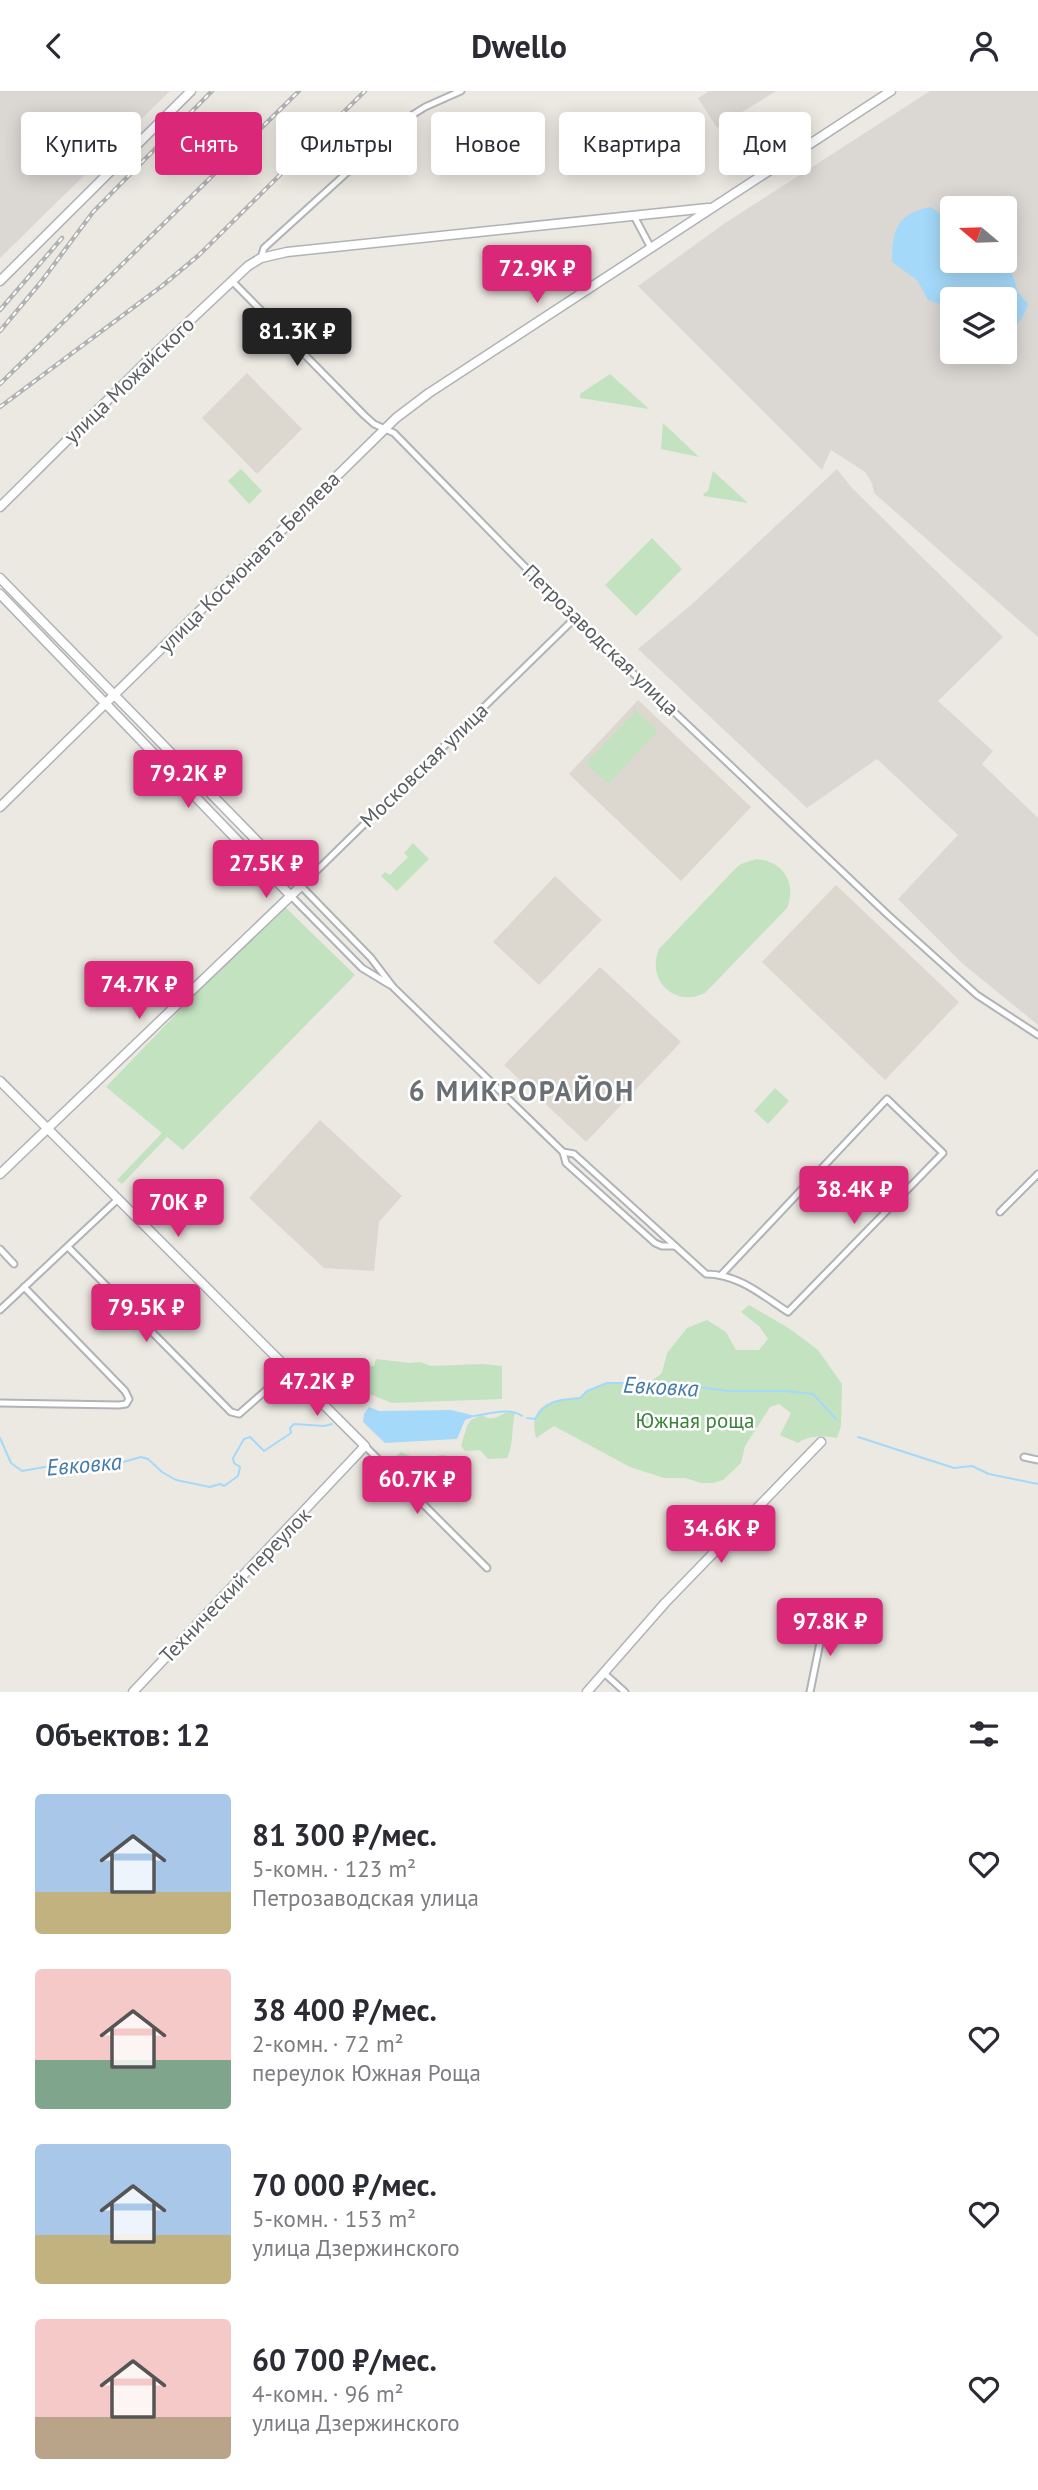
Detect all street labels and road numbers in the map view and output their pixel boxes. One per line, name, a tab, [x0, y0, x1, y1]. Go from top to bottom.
street label: улица Можайского	[58, 311, 200, 449]
street label: улица Космонавта Беляева	[152, 465, 346, 659]
street label: Петрозаводская улица	[517, 558, 685, 722]
street label: Московская улица	[354, 697, 494, 833]
street label: Технический переулок	[154, 1501, 316, 1669]

